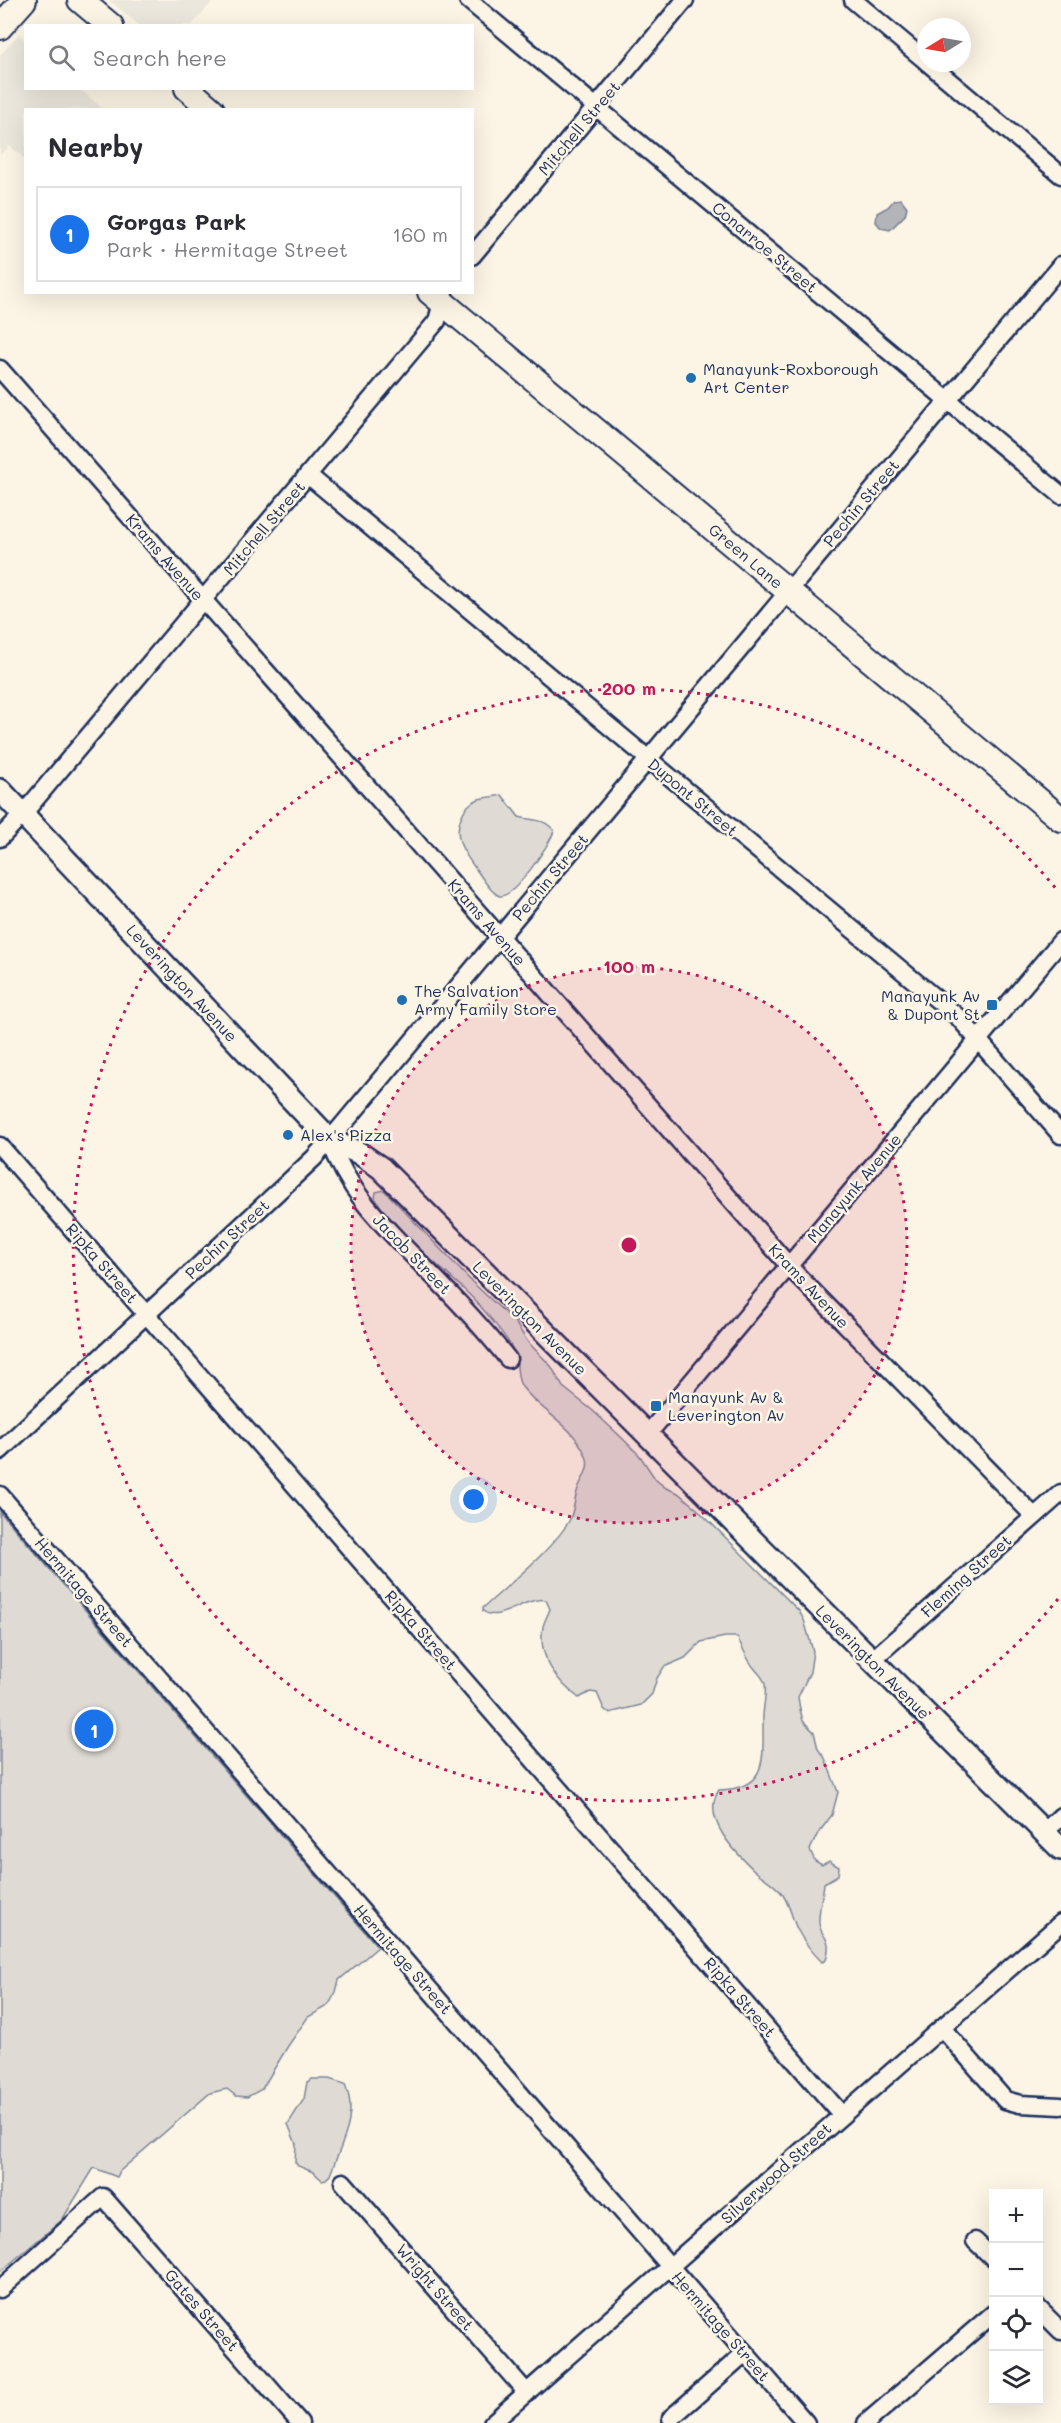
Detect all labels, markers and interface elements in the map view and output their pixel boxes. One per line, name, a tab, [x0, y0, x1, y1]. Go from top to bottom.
north arrow	[917, 18, 971, 72]
search box	[24, 24, 474, 90]
icon: search	[45, 41, 78, 74]
text: Search here	[93, 43, 227, 72]
street label: Mitchell Street	[533, 76, 624, 179]
text: Nearby	[48, 130, 143, 164]
street label: Conarroe Street	[708, 196, 822, 297]
text: Gorgas Park	[107, 207, 246, 236]
text: 1	[65, 221, 74, 247]
text: 160 m	[392, 221, 448, 247]
text: Park · Hermitage Street	[107, 236, 348, 262]
place label: Manayunk-Roxborough Art Center	[703, 358, 878, 397]
marker: Manayunk-Roxborough Art Center	[684, 371, 698, 385]
street label: Pechin Street	[818, 455, 903, 551]
street label: Mitchell Street	[218, 476, 309, 579]
street label: Krams Avenue	[122, 509, 209, 605]
street label: Green Lane	[705, 518, 788, 593]
text: 200 m	[602, 676, 656, 700]
street label: Dupont Street	[644, 753, 743, 840]
street label: Pechin Street	[507, 829, 592, 925]
street label: Krams Avenue	[444, 874, 531, 970]
street label: Leverington Avenue	[122, 919, 242, 1046]
text: 100 m	[603, 954, 655, 978]
place label: The Salvation Army Family Store	[414, 980, 557, 1019]
place label: Manayunk Av & Dupont St	[881, 985, 980, 1024]
marker: The Salvation Army Family Store	[395, 993, 409, 1007]
marker: Manayunk Av & Dupont St	[985, 998, 999, 1012]
place label: Alex's Pizza	[300, 1124, 392, 1145]
marker: Alex's Pizza	[281, 1128, 295, 1142]
street label: Manayunk Avenue	[802, 1129, 906, 1247]
street label: Pechin Street	[180, 1194, 273, 1283]
street label: Jacob Street	[369, 1209, 456, 1298]
street label: Ripka Street	[62, 1218, 143, 1307]
centre of rings	[619, 1235, 639, 1255]
street label: Krams Avenue	[765, 1239, 854, 1333]
street label: Leverington Avenue	[469, 1256, 592, 1379]
place label: Manayunk Av & Leverington Av	[668, 1386, 784, 1425]
marker: Manayunk Av & Leverington Av	[649, 1399, 663, 1413]
your location	[459, 1485, 488, 1514]
street label: Fleming Street	[916, 1529, 1015, 1622]
street label: Hermitage Street	[31, 1532, 138, 1651]
street label: Ripka Street	[381, 1585, 462, 1674]
street label: Leverington Avenue	[812, 1600, 935, 1723]
pin: 1	[74, 1706, 113, 1752]
street label: Hermitage Street	[350, 1899, 457, 2018]
street label: Ripka Street	[700, 1952, 781, 2041]
street label: Silverwood Street	[716, 2117, 835, 2228]
map controls	[989, 2189, 1043, 2405]
button: +	[989, 2189, 1043, 2243]
street label: Wright Street	[392, 2239, 479, 2334]
button: −	[989, 2243, 1043, 2297]
street label: Gates Street	[161, 2264, 244, 2355]
street label: Hermitage Street	[668, 2266, 775, 2385]
button: locate	[989, 2297, 1043, 2351]
button: layers	[989, 2351, 1043, 2405]

